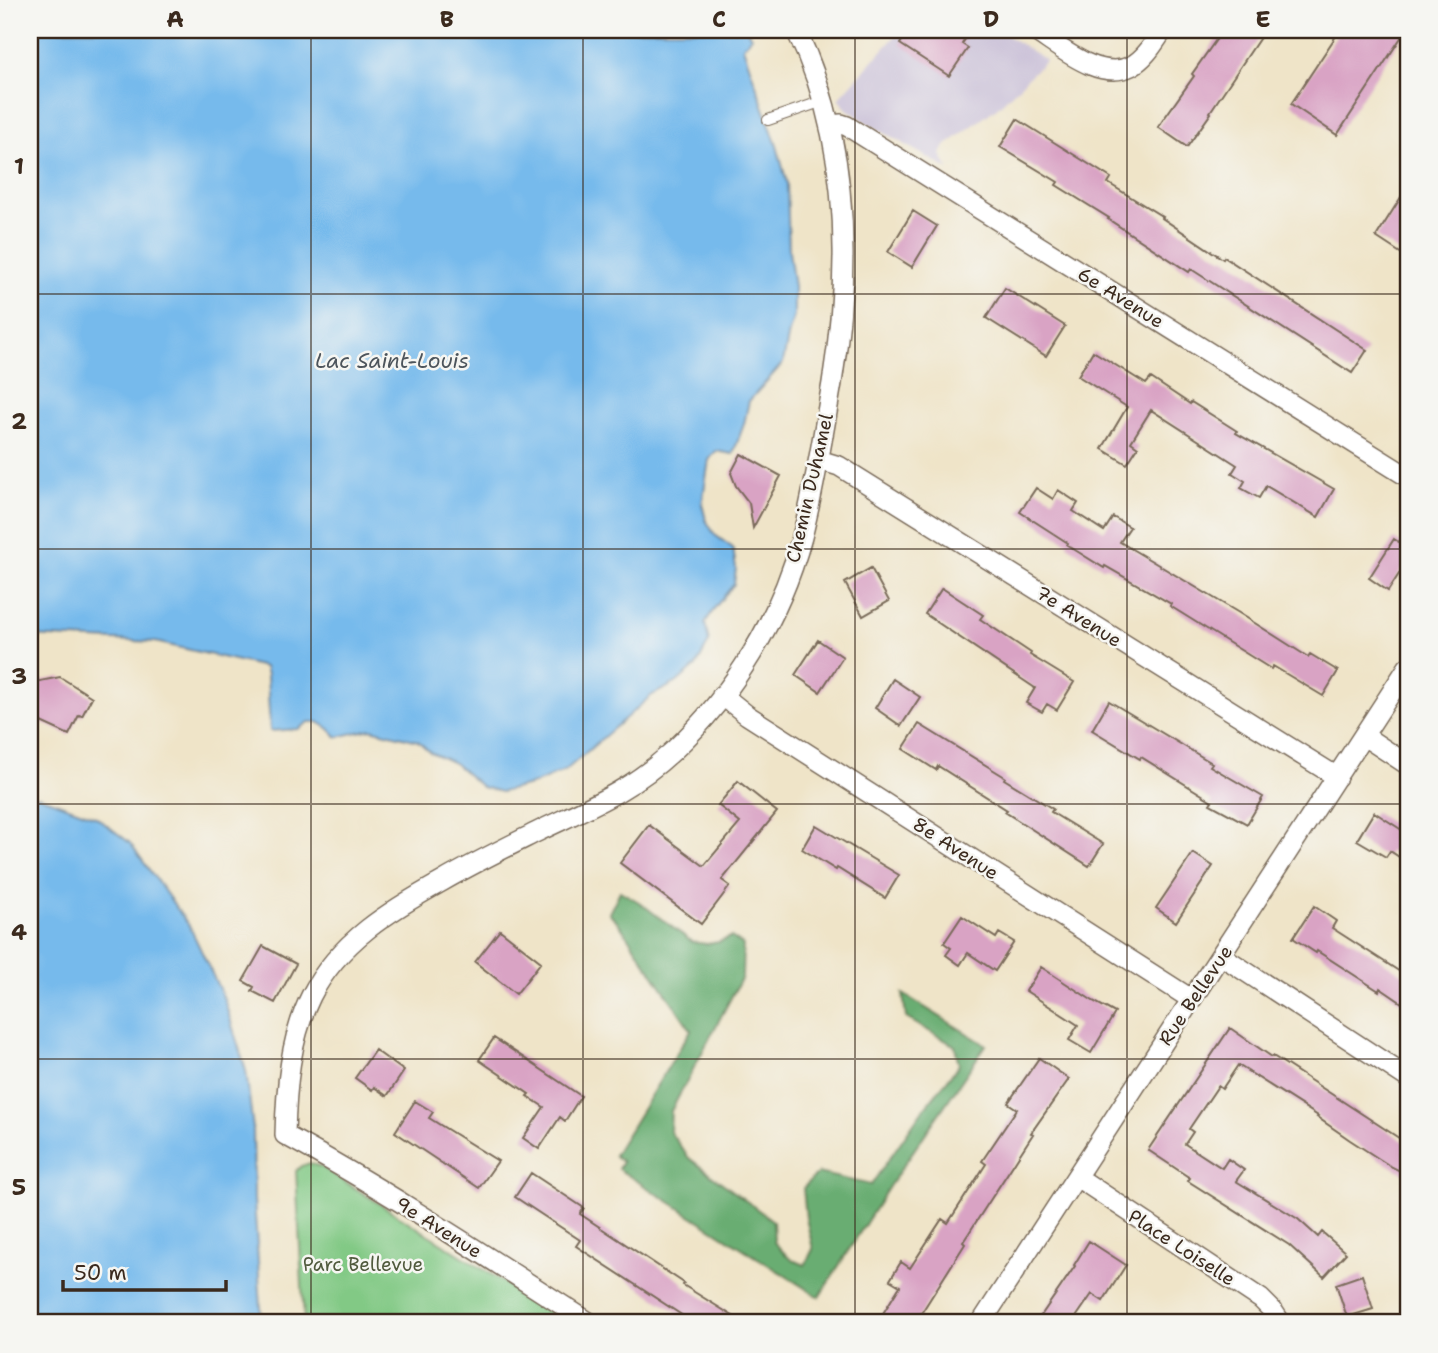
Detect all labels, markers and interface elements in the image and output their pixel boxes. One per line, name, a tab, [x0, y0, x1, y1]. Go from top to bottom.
text: A	[166, 4, 184, 34]
text: B	[440, 4, 454, 34]
text: C	[712, 4, 726, 34]
text: D	[983, 4, 999, 34]
text: E	[1255, 4, 1271, 34]
text: 1	[14, 151, 24, 181]
street label: 6e Avenue	[1073, 261, 1169, 334]
water label: Lac Saint-Louis	[315, 347, 469, 375]
text: 2	[11, 406, 27, 436]
street label: Chemin Duhamel	[780, 411, 839, 565]
street label: 7e Avenue	[1031, 580, 1126, 653]
text: 3	[11, 661, 27, 691]
street label: 8e Avenue	[908, 811, 1003, 885]
text: 4	[11, 917, 27, 947]
street label: Rue Bellevue	[1153, 940, 1238, 1050]
text: 5	[12, 1172, 26, 1202]
street label: 9e Avenue	[391, 1191, 487, 1264]
street label: Place Loiselle	[1123, 1203, 1240, 1291]
scale bar	[63, 1248, 226, 1292]
park label: Parc Bellevue	[303, 1252, 423, 1277]
text: 50 m	[74, 1259, 127, 1287]

